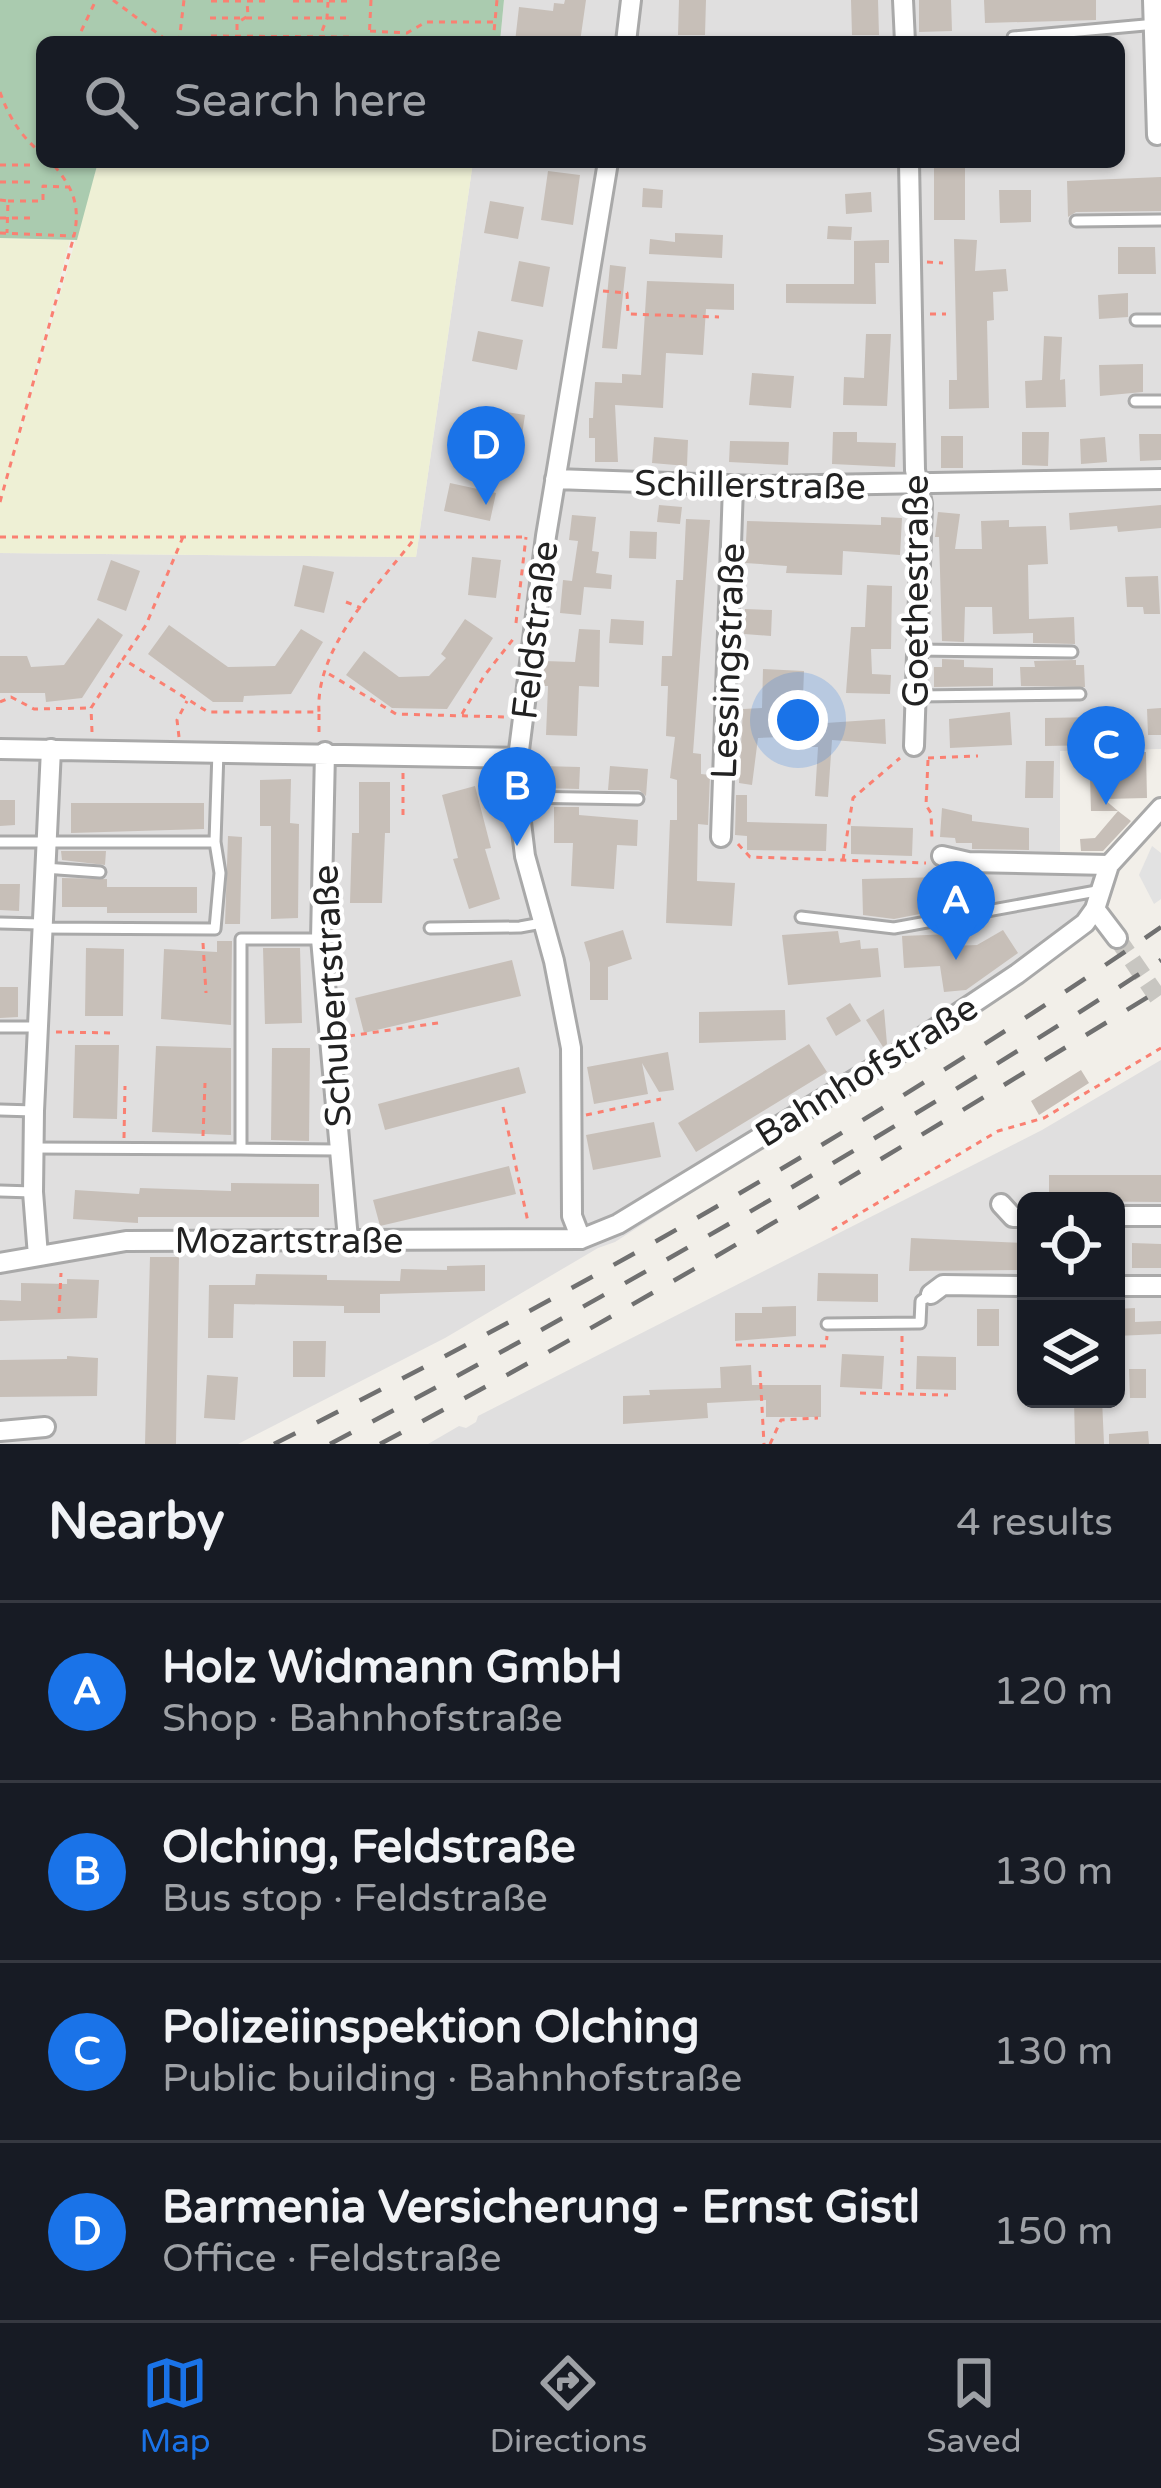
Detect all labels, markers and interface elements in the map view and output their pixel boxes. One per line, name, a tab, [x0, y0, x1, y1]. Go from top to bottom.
search box	[36, 36, 1125, 168]
icon: search	[78, 69, 144, 135]
text: Search here	[174, 75, 427, 129]
pin: D	[447, 406, 525, 505]
street label: Schillerstraße	[634, 462, 866, 509]
street label: Goethestraße	[895, 475, 938, 707]
street label: Feldstraße	[503, 538, 568, 722]
street label: Lessingstraße	[703, 542, 754, 780]
your location	[768, 690, 828, 750]
pin: C	[1067, 706, 1145, 805]
pin: B	[478, 747, 556, 846]
pin: A	[917, 861, 995, 960]
street label: Schubertstraße	[304, 864, 361, 1128]
street label: Bahnhofstraße	[748, 986, 986, 1157]
map controls	[1017, 1192, 1125, 1408]
button: locate	[1017, 1192, 1125, 1300]
street label: Mozartstraße	[174, 1220, 404, 1263]
button: layers	[1017, 1300, 1125, 1408]
text: Nearby	[48, 1491, 225, 1553]
text: 4 results	[956, 1499, 1113, 1546]
text: Holz Widmann GmbH	[162, 1641, 623, 1695]
text: A	[72, 1668, 102, 1715]
text: 120 m	[994, 1668, 1113, 1715]
text: Shop · Bahnhofstraße	[162, 1695, 563, 1742]
text: Olching, Feldstraße	[162, 1821, 576, 1875]
text: B	[73, 1848, 101, 1895]
text: 130 m	[994, 1848, 1113, 1895]
text: Bus stop · Feldstraße	[162, 1875, 548, 1922]
text: Polizeiinspektion Olching	[162, 2001, 700, 2055]
text: C	[73, 2028, 101, 2075]
text: 130 m	[994, 2028, 1113, 2075]
text: Public building · Bahnhofstraße	[162, 2055, 742, 2102]
text: Barmenia Versicherung - Ernst Gistl	[162, 2181, 920, 2235]
text: D	[72, 2208, 102, 2255]
text: 150 m	[994, 2208, 1113, 2255]
text: Office · Feldstraße	[162, 2235, 502, 2282]
tab: Map	[139, 2350, 211, 2461]
tab: Directions	[489, 2350, 647, 2461]
tab: Saved	[926, 2350, 1022, 2461]

